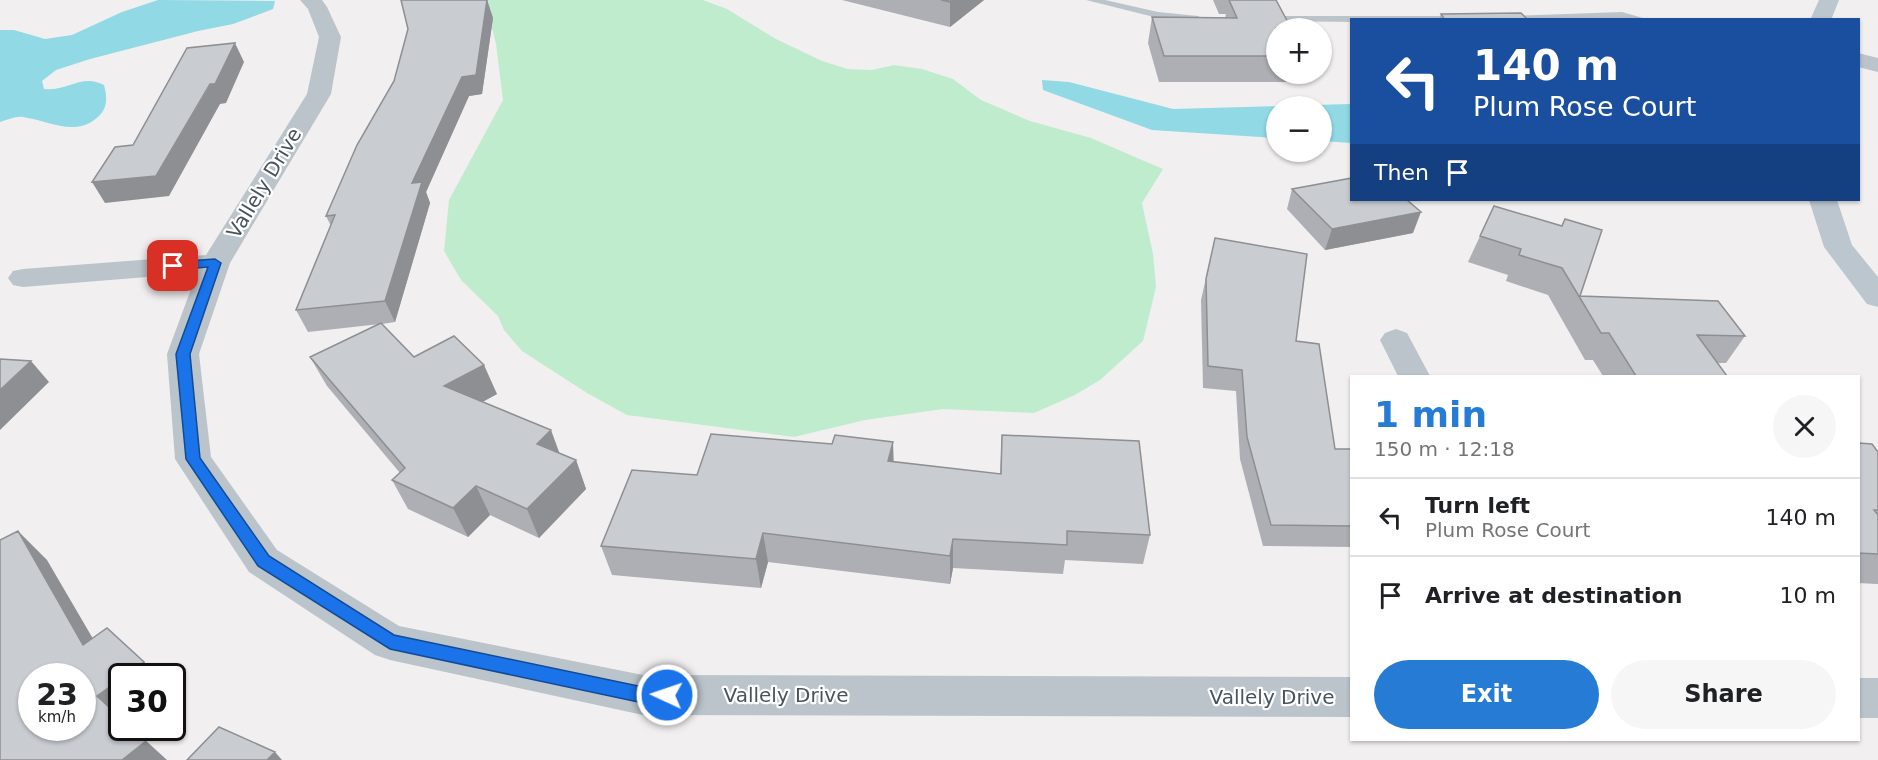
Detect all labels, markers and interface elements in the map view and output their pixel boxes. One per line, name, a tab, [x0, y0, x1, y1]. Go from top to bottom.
map controls	[1266, 18, 1332, 162]
button: +	[1266, 18, 1332, 84]
text: 140 m	[1473, 41, 1619, 90]
icon: left	[1374, 42, 1452, 120]
text: Plum Rose Court	[1473, 91, 1696, 122]
button: −	[1266, 96, 1332, 162]
street label: Vallely Drive	[222, 123, 306, 243]
icon: arrive	[1441, 156, 1474, 189]
text: Then	[1374, 160, 1429, 185]
pin	[147, 240, 198, 291]
icon: arrive	[156, 249, 189, 282]
text: 1 min	[1374, 394, 1487, 435]
button: close	[1773, 395, 1836, 458]
text: 150 m · 12:18	[1374, 437, 1515, 461]
text: Turn left	[1425, 493, 1530, 518]
icon: left	[1374, 501, 1407, 534]
text: 140 m	[1766, 505, 1836, 530]
text: Plum Rose Court	[1425, 518, 1590, 542]
icon: arrive	[1374, 579, 1407, 612]
text: Arrive at destination	[1425, 583, 1682, 608]
text: 10 m	[1780, 583, 1836, 608]
button: Exit	[1374, 660, 1599, 729]
button: Share	[1611, 660, 1836, 729]
speed limit sign: 30	[108, 663, 186, 741]
position arrow	[635, 663, 699, 727]
text: 23	[36, 677, 78, 712]
street label: Vallely Drive	[724, 683, 848, 707]
street label: Vallely Drive	[1210, 685, 1334, 709]
text: km/h	[38, 708, 76, 726]

